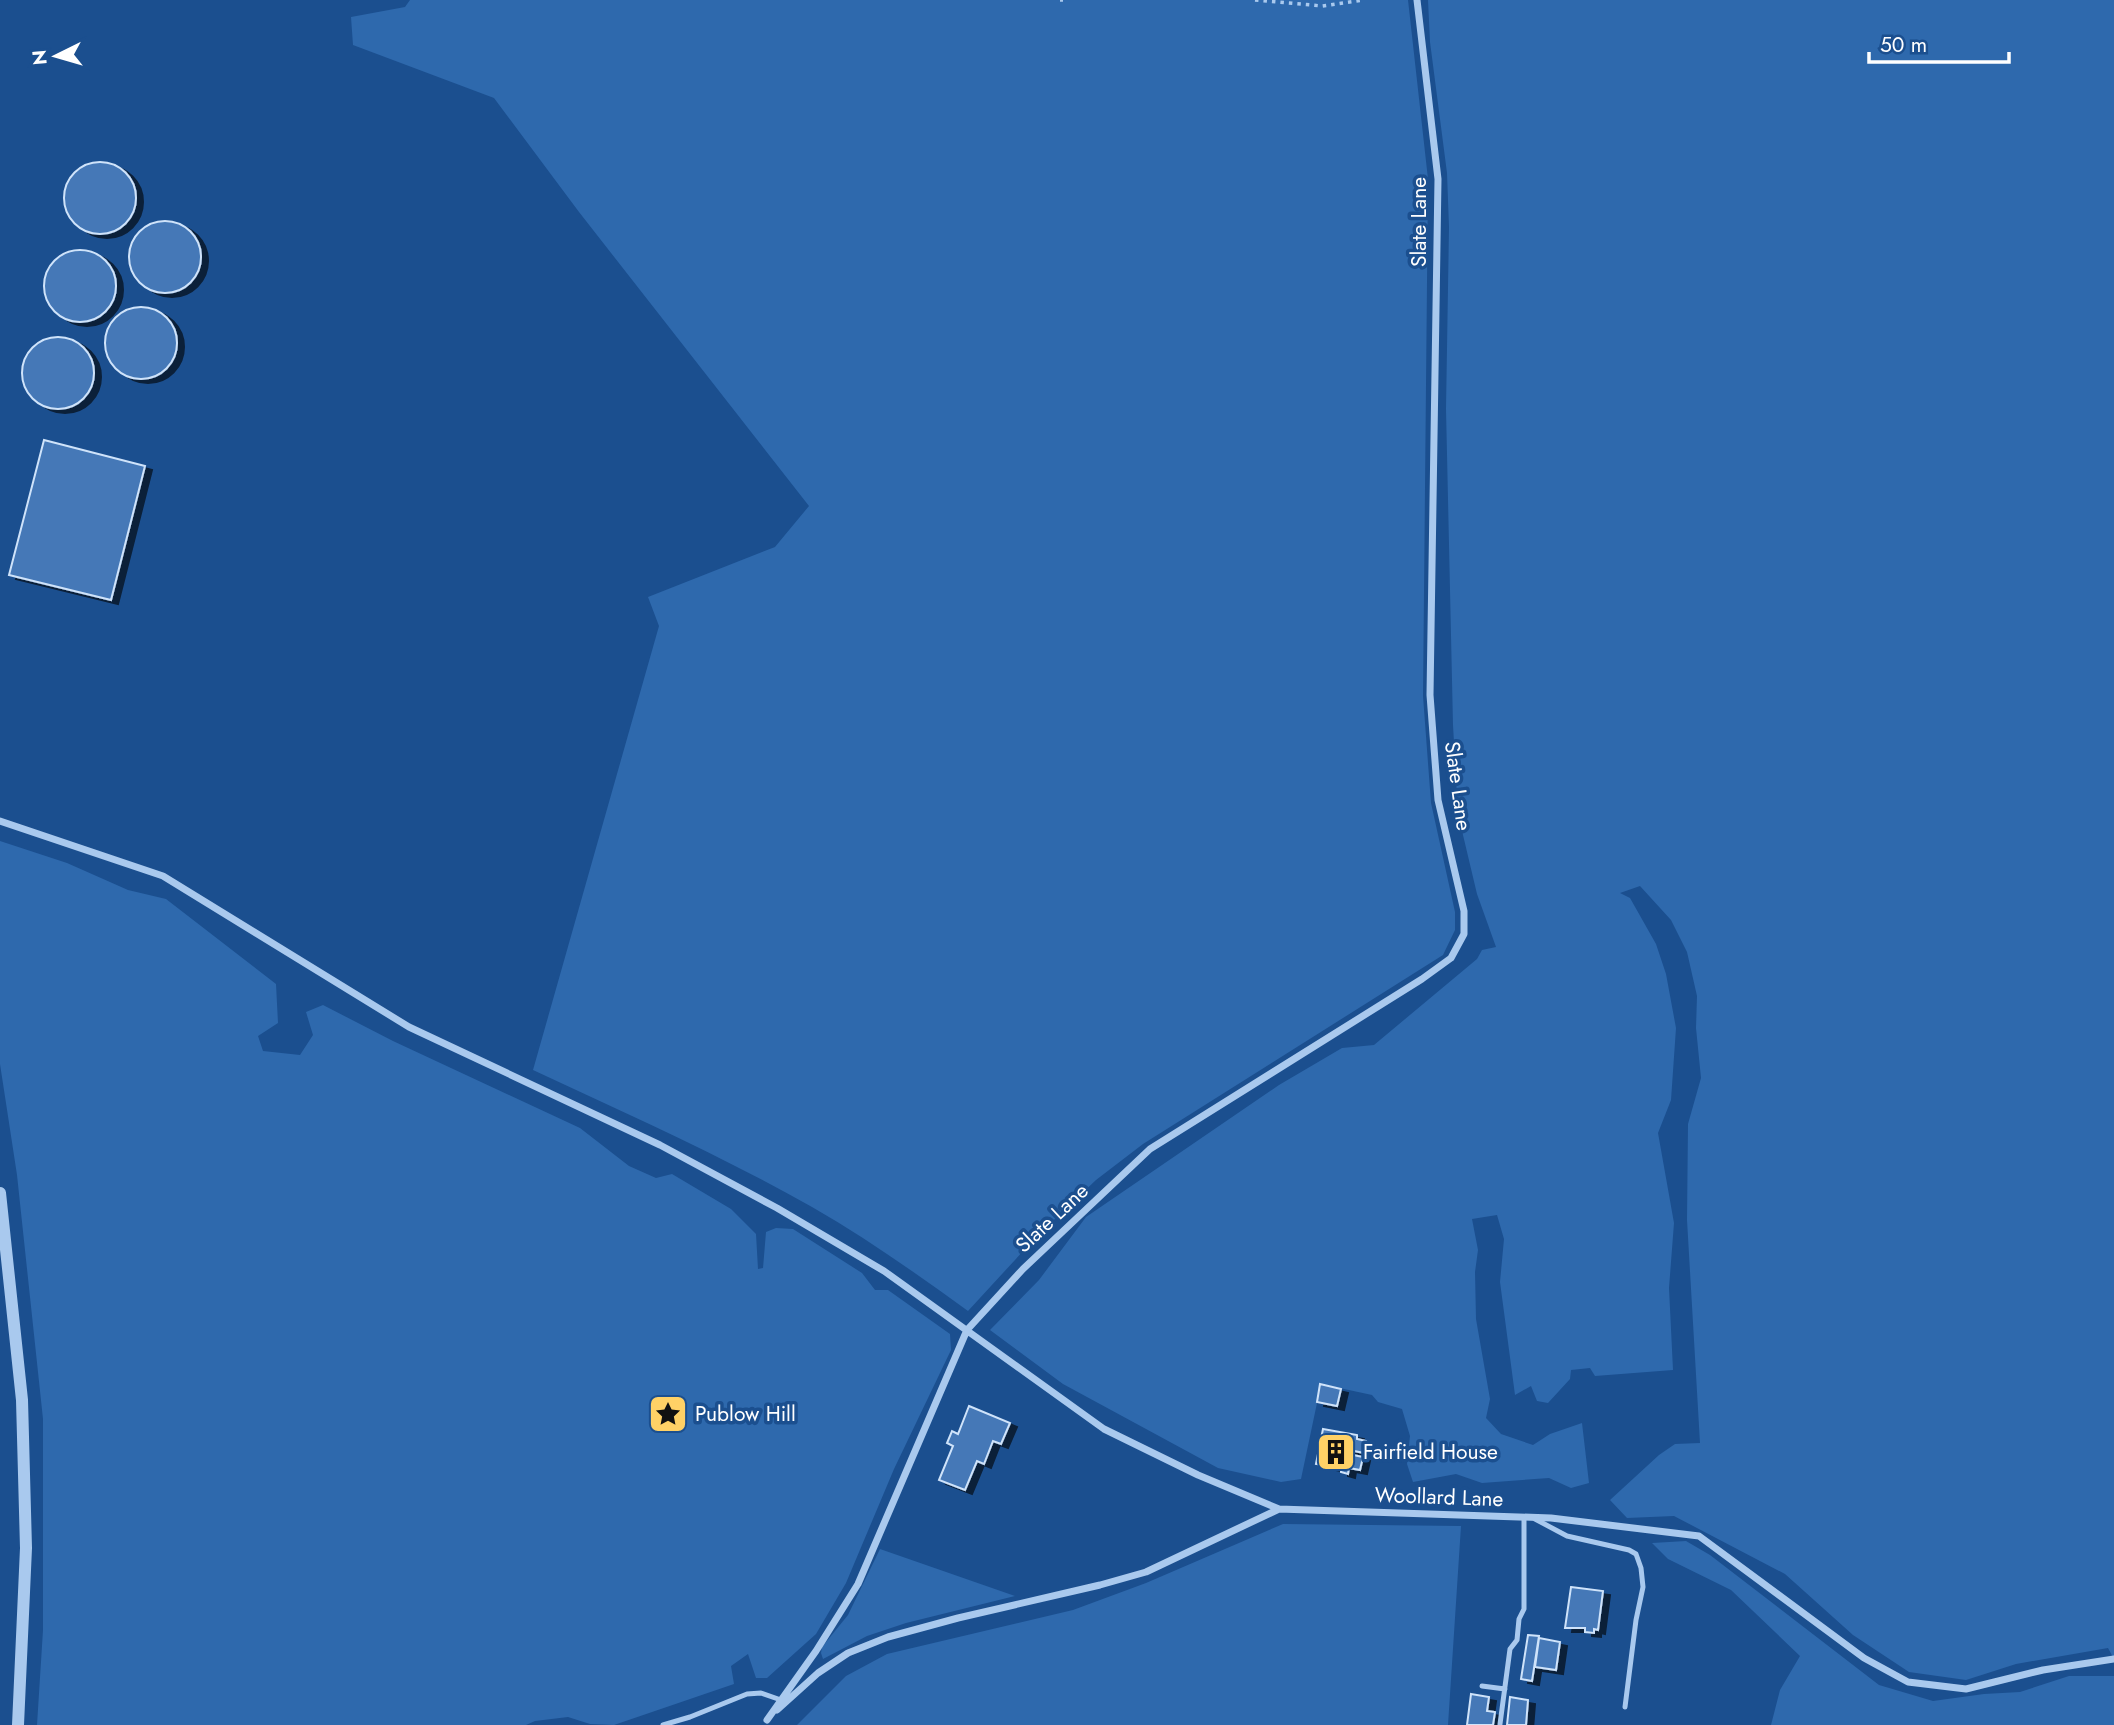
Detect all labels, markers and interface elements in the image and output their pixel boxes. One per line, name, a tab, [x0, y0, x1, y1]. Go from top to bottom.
north arrow	[21, 21, 91, 91]
scale bar	[1869, 21, 2009, 65]
text: 50 m	[1880, 30, 1927, 60]
text: N	[25, 49, 54, 66]
street label: Slate Lane	[1404, 177, 1434, 267]
street label: Slate Lane	[1437, 739, 1479, 833]
street label: Slate Lane	[1009, 1176, 1095, 1260]
place icon: Publow Hill	[647, 1393, 689, 1435]
place label: Publow Hill	[695, 1399, 796, 1429]
building icon: Fairfield House	[1315, 1431, 1357, 1473]
place label: Fairfield House	[1363, 1437, 1498, 1467]
street label: Woollard Lane	[1374, 1480, 1504, 1514]

